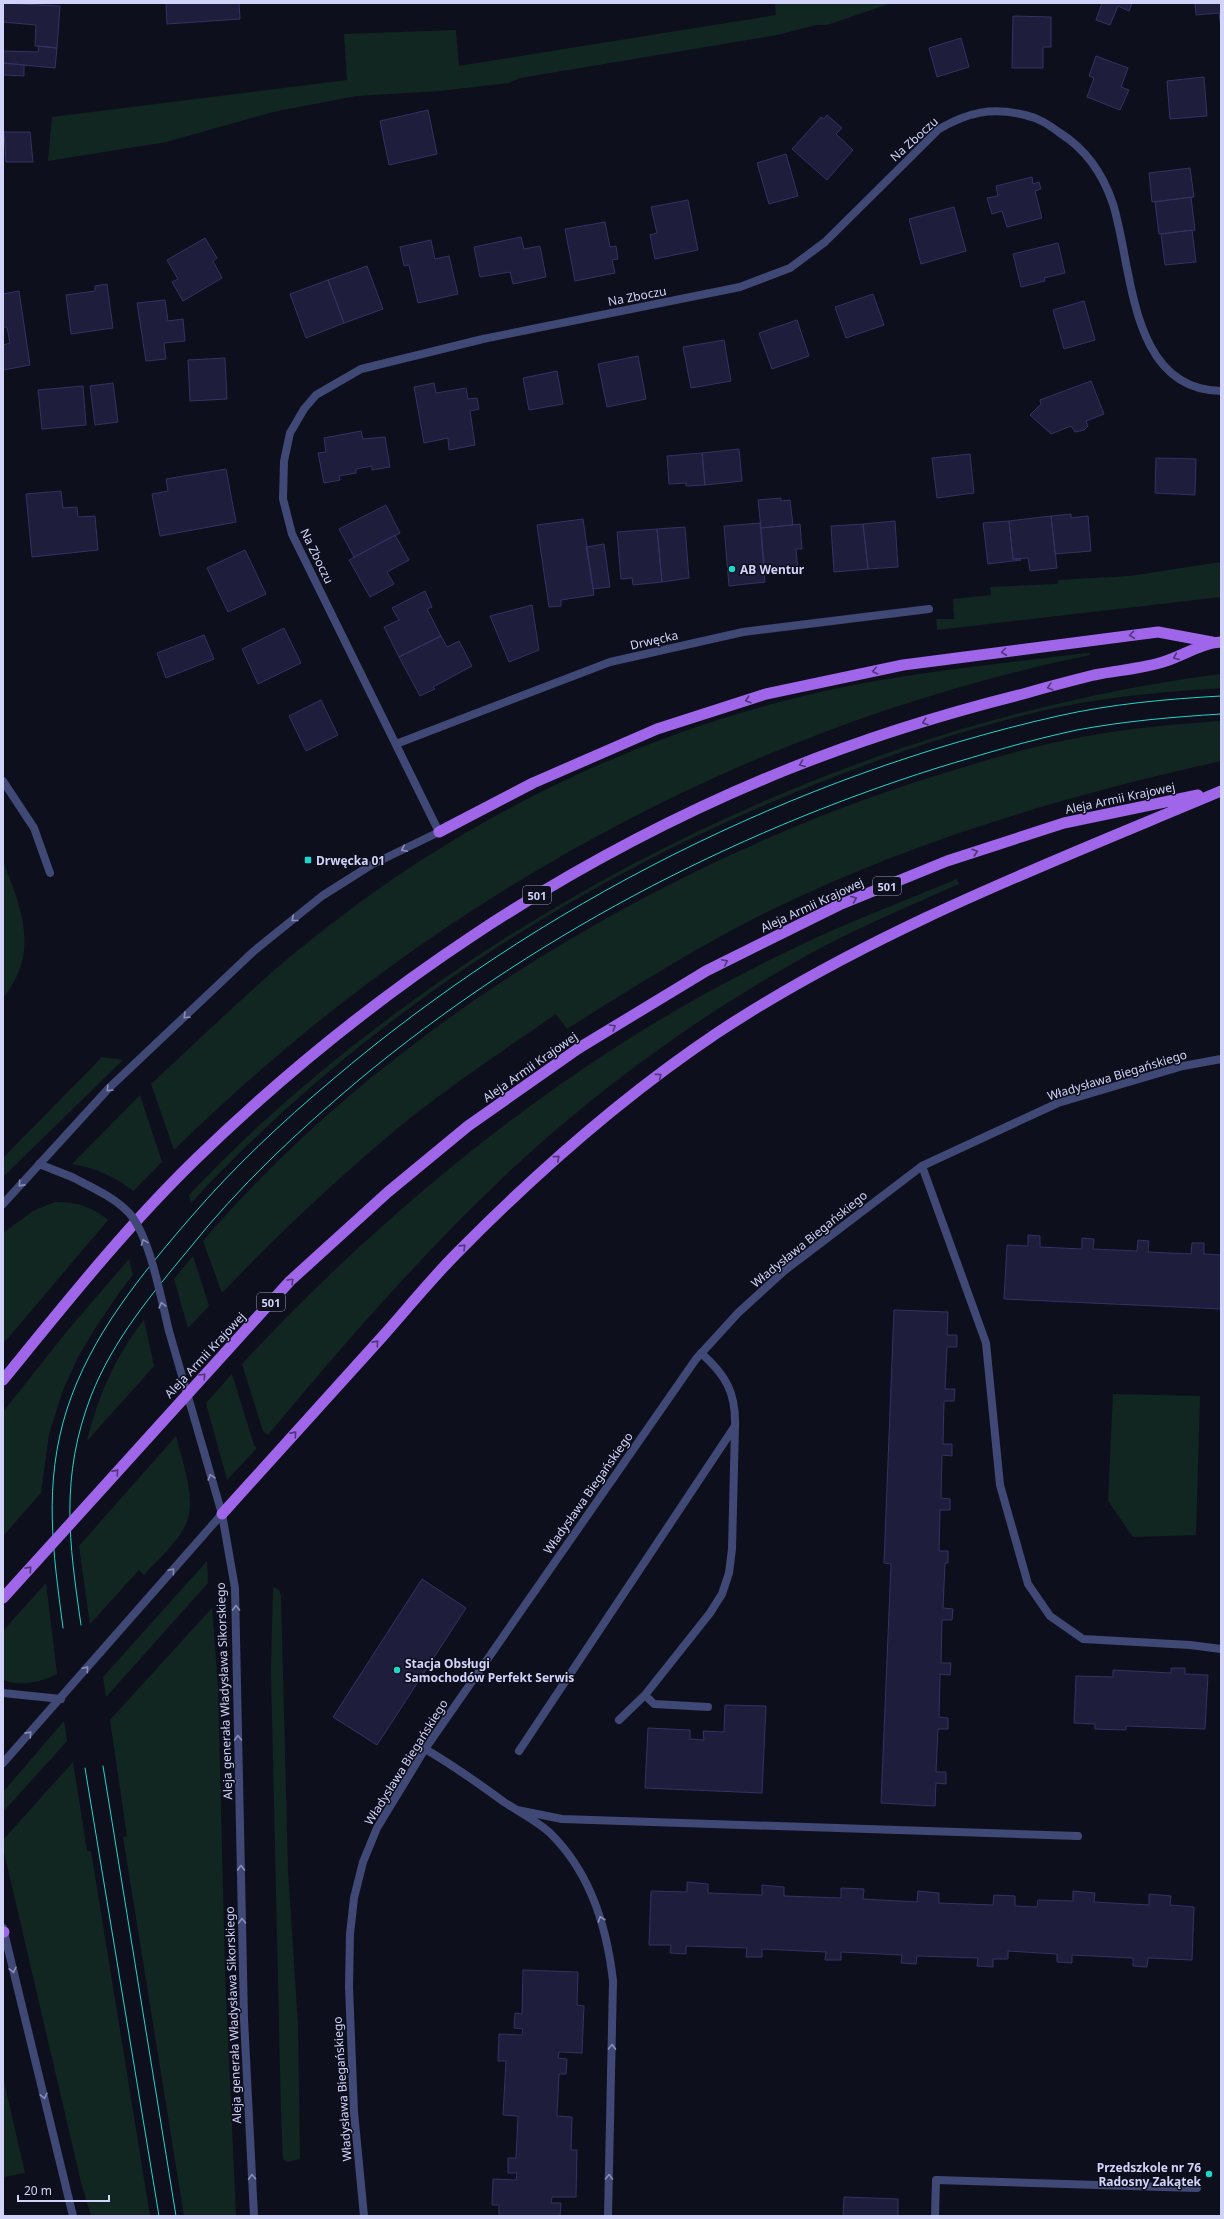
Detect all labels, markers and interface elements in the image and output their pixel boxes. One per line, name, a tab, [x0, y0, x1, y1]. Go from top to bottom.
street label: Na Zboczu	[886, 113, 942, 165]
street label: Na Zboczu	[606, 282, 668, 310]
street label: Na Zboczu	[296, 526, 338, 586]
place label: AB Wentur	[740, 561, 805, 578]
marker: AB Wentur	[727, 564, 737, 574]
street label: Drwęcka	[628, 626, 680, 654]
one-way arrow	[1129, 630, 1136, 639]
one-way arrow	[1000, 647, 1007, 656]
one-way arrow	[1173, 652, 1181, 660]
one-way arrow	[872, 666, 878, 674]
one-way arrow	[1047, 682, 1053, 690]
one-way arrow	[745, 695, 752, 704]
one-way arrow	[921, 717, 928, 726]
one-way arrow	[798, 759, 805, 767]
street label: Aleja Armii Krajowej	[1063, 778, 1177, 818]
one-way arrow	[400, 844, 408, 852]
one-way arrow	[972, 848, 979, 856]
place label: Drwęcka 01	[316, 852, 385, 869]
marker: Drwęcka 01	[303, 855, 313, 865]
street label: Aleja Armii Krajowej	[758, 874, 866, 936]
road number: 501	[873, 877, 901, 895]
road number: 501	[523, 886, 551, 904]
one-way arrow	[850, 896, 858, 904]
one-way arrow	[292, 914, 299, 921]
one-way arrow	[721, 959, 728, 967]
one-way arrow	[183, 1011, 191, 1019]
one-way arrow	[609, 1025, 616, 1032]
street label: Aleja Armii Krajowej	[479, 1028, 581, 1106]
street label: Władysława Biegańskiego	[1045, 1046, 1189, 1104]
one-way arrow	[654, 1074, 661, 1081]
one-way arrow	[106, 1084, 114, 1092]
one-way arrow	[553, 1155, 560, 1162]
one-way arrow	[18, 1179, 25, 1187]
street label: Władysława Biegańskiego	[747, 1187, 871, 1291]
one-way arrow	[141, 1238, 149, 1245]
one-way arrow	[458, 1244, 466, 1252]
one-way arrow	[286, 1278, 294, 1285]
road number: 501	[257, 1293, 285, 1311]
one-way arrow	[158, 1302, 167, 1309]
street label: Aleja Armii Krajowej	[161, 1308, 249, 1402]
one-way arrow	[371, 1341, 378, 1348]
one-way arrow	[199, 1373, 206, 1381]
street label: Władysława Biegańskiego	[539, 1429, 637, 1557]
one-way arrow	[290, 1431, 297, 1439]
one-way arrow	[111, 1470, 118, 1477]
one-way arrow	[207, 1474, 216, 1481]
one-way arrow	[24, 1566, 32, 1574]
one-way arrow	[167, 1569, 174, 1576]
street label: Aleja generała Władysława Sikorskiego	[212, 1582, 236, 1800]
one-way arrow	[232, 1605, 240, 1611]
place label: Stacja Obsługi Samochodów Perfekt Serwis	[405, 1655, 574, 1686]
marker: Stacja Obsługi Samochodów Perfekt Serwis	[392, 1665, 402, 1675]
one-way arrow	[82, 1666, 89, 1674]
street label: Władysława Biegańskiego	[360, 1696, 452, 1828]
one-way arrow	[24, 1731, 32, 1739]
one-way arrow	[234, 1735, 242, 1741]
one-way arrow	[237, 1865, 245, 1871]
street label: Aleja generała Władysława Sikorskiego	[221, 1906, 245, 2124]
one-way arrow	[597, 1915, 605, 1922]
one-way arrow	[238, 1918, 246, 1924]
one-way arrow	[9, 1967, 17, 1973]
street label: Władysława Biegańskiego	[328, 2016, 356, 2162]
one-way arrow	[608, 2044, 616, 2050]
one-way arrow	[40, 2093, 48, 2099]
place label: Przedszkole nr 76 Radosny Zakątek	[1097, 2159, 1202, 2190]
marker: Przedszkole nr 76 Radosny Zakątek	[1204, 2169, 1214, 2179]
one-way arrow	[247, 2174, 256, 2180]
one-way arrow	[605, 2174, 613, 2180]
scale bar	[18, 2177, 109, 2203]
text: 20 m	[24, 2182, 52, 2199]

